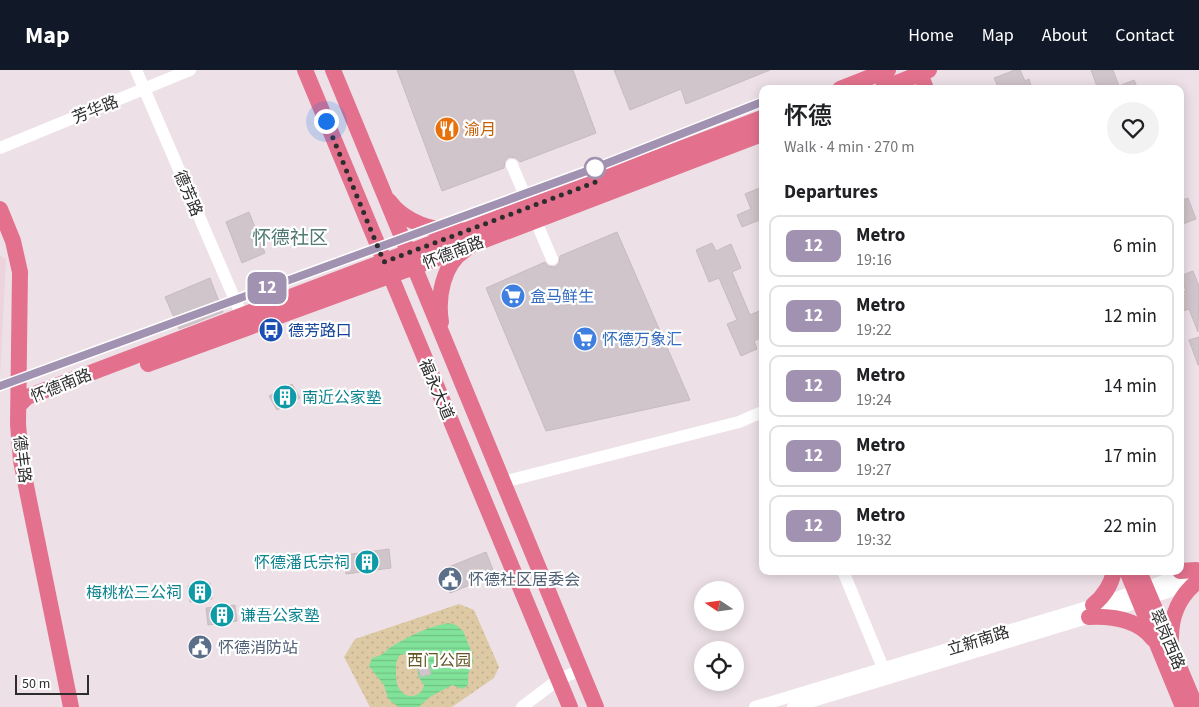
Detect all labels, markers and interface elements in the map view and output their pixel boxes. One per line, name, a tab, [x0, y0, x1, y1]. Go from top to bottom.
text: Map	[25, 18, 70, 53]
text: Home	[908, 23, 954, 48]
text: Map	[982, 23, 1014, 48]
text: About	[1042, 23, 1087, 48]
text: Contact	[1115, 23, 1174, 48]
street label: 芳华路	[69, 91, 122, 129]
text: 怀德	[784, 99, 832, 134]
button: heart	[1107, 102, 1159, 154]
your location	[314, 109, 339, 134]
restaurant icon: 渝月	[434, 116, 460, 142]
place label: 渝月	[464, 119, 496, 141]
text: Walk · 4 min · 270 m	[784, 136, 915, 158]
unlabelled marker	[584, 157, 606, 179]
street label: 德芳路	[169, 167, 208, 220]
text: Departures	[784, 179, 878, 206]
text: Metro	[856, 222, 905, 249]
district label: 怀德社区	[252, 225, 328, 252]
street label: 怀德南路	[420, 231, 487, 275]
text: 12	[804, 233, 823, 258]
text: 6 min	[1113, 233, 1157, 260]
text: 19:16	[856, 249, 892, 271]
line badge: 12	[244, 272, 290, 304]
text: 12	[257, 275, 277, 300]
supermarket icon: 盒马鲜生	[500, 283, 526, 309]
place label: 盒马鲜生	[530, 286, 594, 308]
text: Metro	[856, 292, 905, 319]
text: 12	[804, 303, 823, 328]
text: 12 min	[1103, 303, 1157, 330]
bus stop icon: 德芳路口	[258, 317, 284, 343]
text: 19:22	[856, 319, 892, 341]
place label: 德芳路口	[288, 320, 352, 342]
supermarket icon: 怀德万象汇	[572, 326, 598, 352]
place label: 怀德万象汇	[602, 329, 682, 351]
street label: 福永大道	[413, 356, 459, 423]
text: Metro	[856, 362, 905, 389]
street label: 怀德南路	[28, 364, 95, 408]
text: 12	[804, 373, 823, 398]
text: 14 min	[1103, 373, 1157, 400]
building icon: 南近公家塾	[272, 384, 298, 410]
place label: 南近公家塾	[302, 387, 382, 409]
text: 19:24	[856, 389, 892, 411]
text: Metro	[856, 432, 905, 459]
street label: 德丰路	[8, 434, 36, 484]
text: 12	[804, 443, 823, 468]
text: 17 min	[1103, 443, 1157, 470]
text: 19:27	[856, 459, 892, 481]
text: Metro	[856, 502, 905, 529]
text: 12	[804, 513, 823, 538]
text: 22 min	[1103, 513, 1157, 540]
text: 19:32	[856, 529, 892, 551]
building icon: 怀德潘氏宗祠	[354, 549, 380, 575]
place label: 怀德潘氏宗祠	[254, 552, 350, 574]
public building icon: 怀德社区居委会	[437, 566, 463, 592]
place label: 怀德社区居委会	[468, 569, 580, 591]
building icon: 梅桃松三公祠	[187, 579, 213, 605]
north arrow	[694, 581, 744, 631]
map controls	[694, 581, 744, 691]
place label: 梅桃松三公祠	[86, 582, 182, 604]
building icon: 谦吾公家塾	[209, 602, 235, 628]
place label: 谦吾公家塾	[240, 605, 320, 627]
street label: 翠岗西路	[1144, 606, 1190, 673]
street label: 立新南路	[944, 621, 1012, 661]
public building icon: 怀德消防站	[187, 634, 213, 660]
place label: 怀德消防站	[218, 637, 298, 659]
button: locate	[694, 641, 744, 691]
park label: 西门公园	[407, 650, 471, 672]
scale bar	[15, 672, 89, 695]
text: 50 m	[22, 674, 50, 694]

